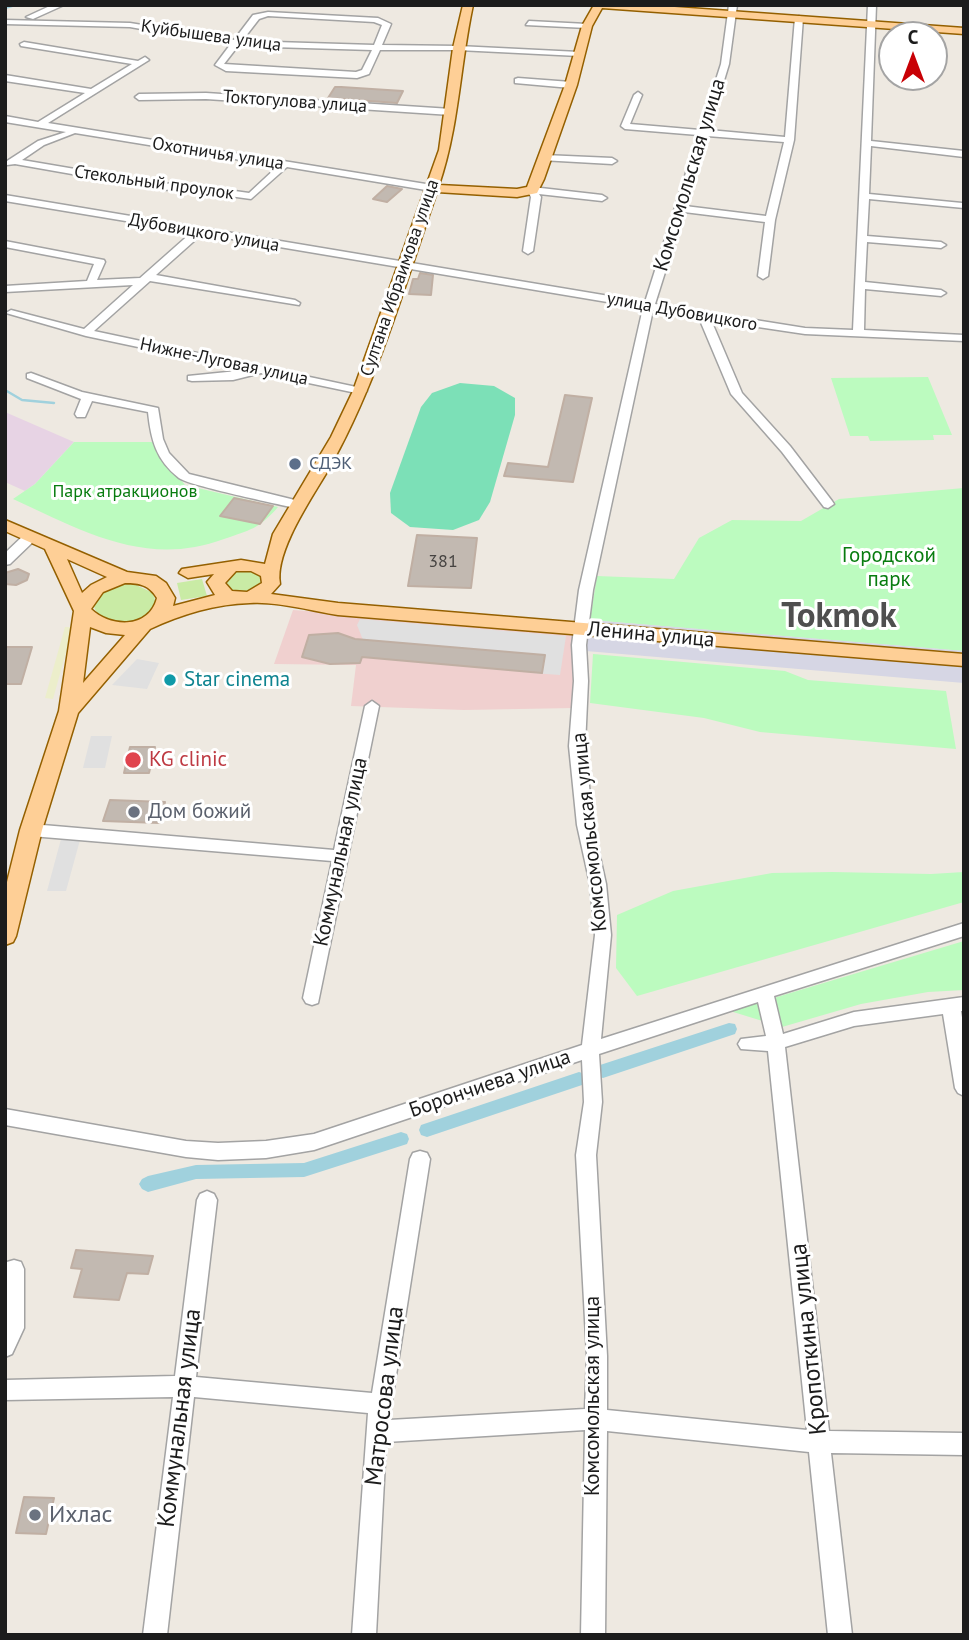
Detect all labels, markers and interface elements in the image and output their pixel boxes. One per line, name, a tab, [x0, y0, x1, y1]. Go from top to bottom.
street label: Куйбышева улица	[139, 15, 283, 57]
north arrow	[878, 21, 948, 91]
text: С	[908, 25, 918, 49]
street label: Комсомольская улица	[649, 76, 731, 274]
street label: Токтогулова улица	[222, 86, 368, 118]
street label: Охотничья улица	[151, 133, 285, 175]
street label: Стекольный проулок	[73, 161, 235, 205]
street label: Султана Ибраимова улица	[356, 177, 444, 379]
street label: Дубовицкого улица	[127, 209, 281, 257]
street label: улица Дубовицкого	[605, 288, 759, 336]
street label: Нижне-Луговая улица	[138, 334, 310, 390]
place label: СДЭК	[309, 453, 352, 475]
marker: СДЭК	[287, 456, 303, 472]
park label: Парк атракционов	[53, 481, 197, 503]
park label: Городской парк	[842, 543, 936, 593]
house number: 381	[428, 551, 458, 573]
district label: Tokmok	[781, 596, 897, 638]
street label: Ленина улица	[586, 617, 716, 653]
place label: Star cinema	[184, 667, 290, 693]
marker: Star cinema	[162, 672, 178, 688]
street label: Комсомольская улица	[567, 731, 613, 933]
place label: KG clinic	[149, 747, 227, 773]
marker: KG clinic	[123, 750, 143, 770]
street label: Коммунальная улица	[309, 755, 373, 949]
place label: Дом божий	[148, 799, 251, 825]
marker: Дом божий	[126, 804, 142, 820]
street label: Борончиева улица	[406, 1045, 574, 1123]
street label: Кропоткина улица	[785, 1242, 833, 1436]
street label: Комсомольская улица	[580, 1296, 606, 1496]
street label: Матросова улица	[360, 1305, 410, 1487]
street label: Коммунальная улица	[152, 1307, 208, 1529]
place label: Ихлас	[49, 1501, 112, 1529]
marker: Ихлас	[27, 1507, 43, 1523]

